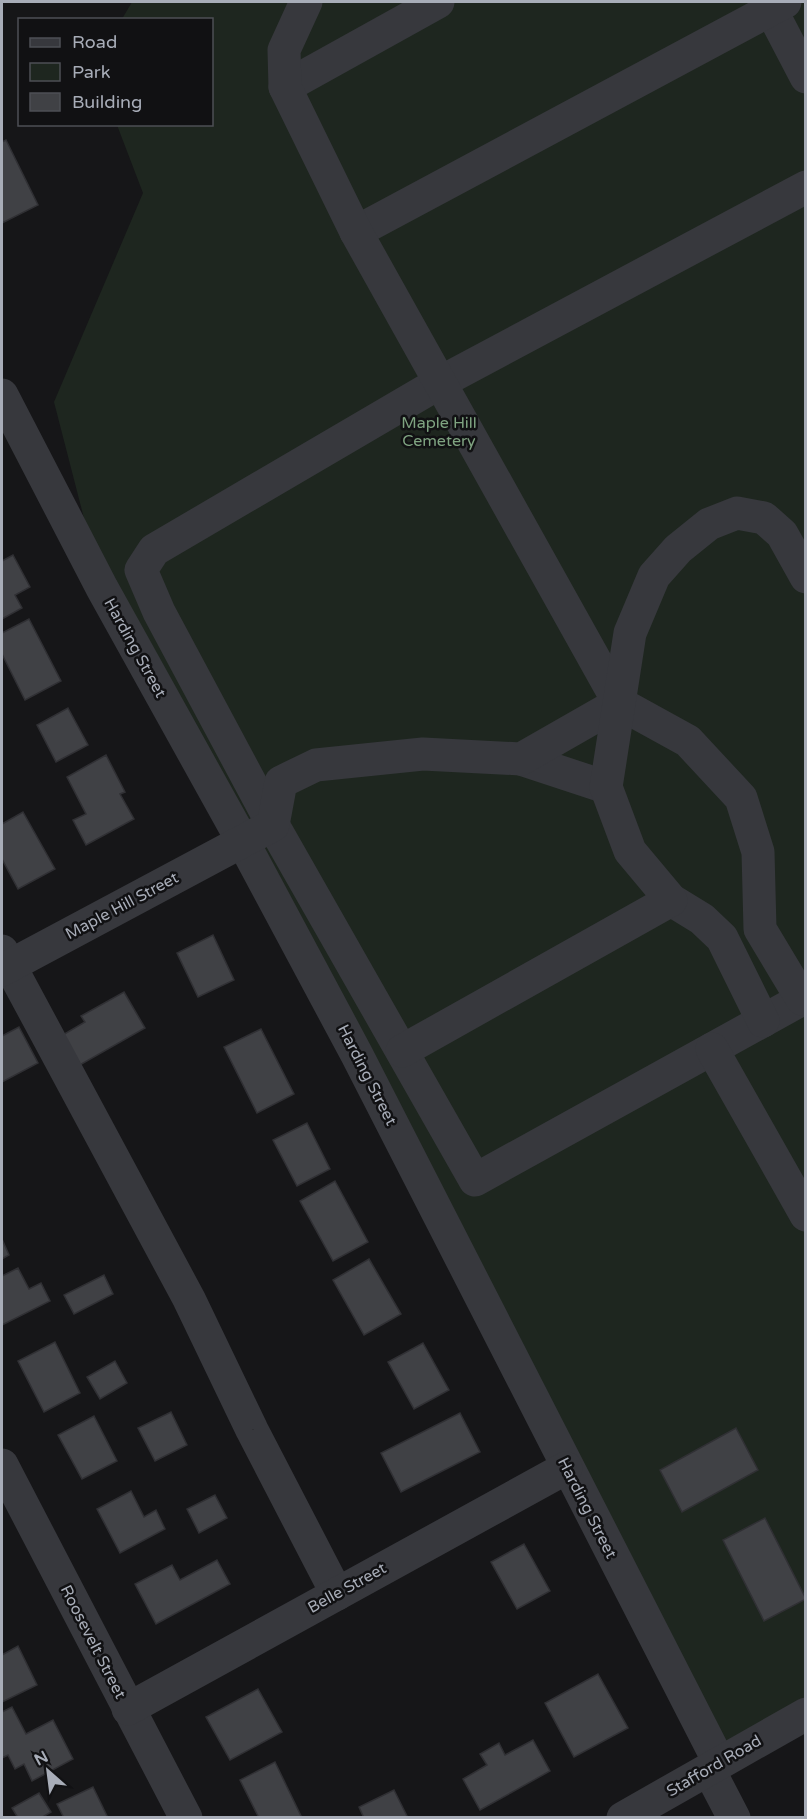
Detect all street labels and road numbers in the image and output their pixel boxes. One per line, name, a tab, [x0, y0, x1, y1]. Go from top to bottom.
street label: Harding Street	[99, 595, 171, 701]
street label: Maple Hill Street	[62, 868, 182, 944]
street label: Harding Street	[333, 1021, 401, 1129]
street label: Harding Street	[553, 1454, 621, 1562]
street label: Belle Street	[304, 1558, 390, 1618]
street label: Roosevelt Street	[56, 1582, 130, 1702]
street label: Stafford Road	[663, 1731, 765, 1801]

